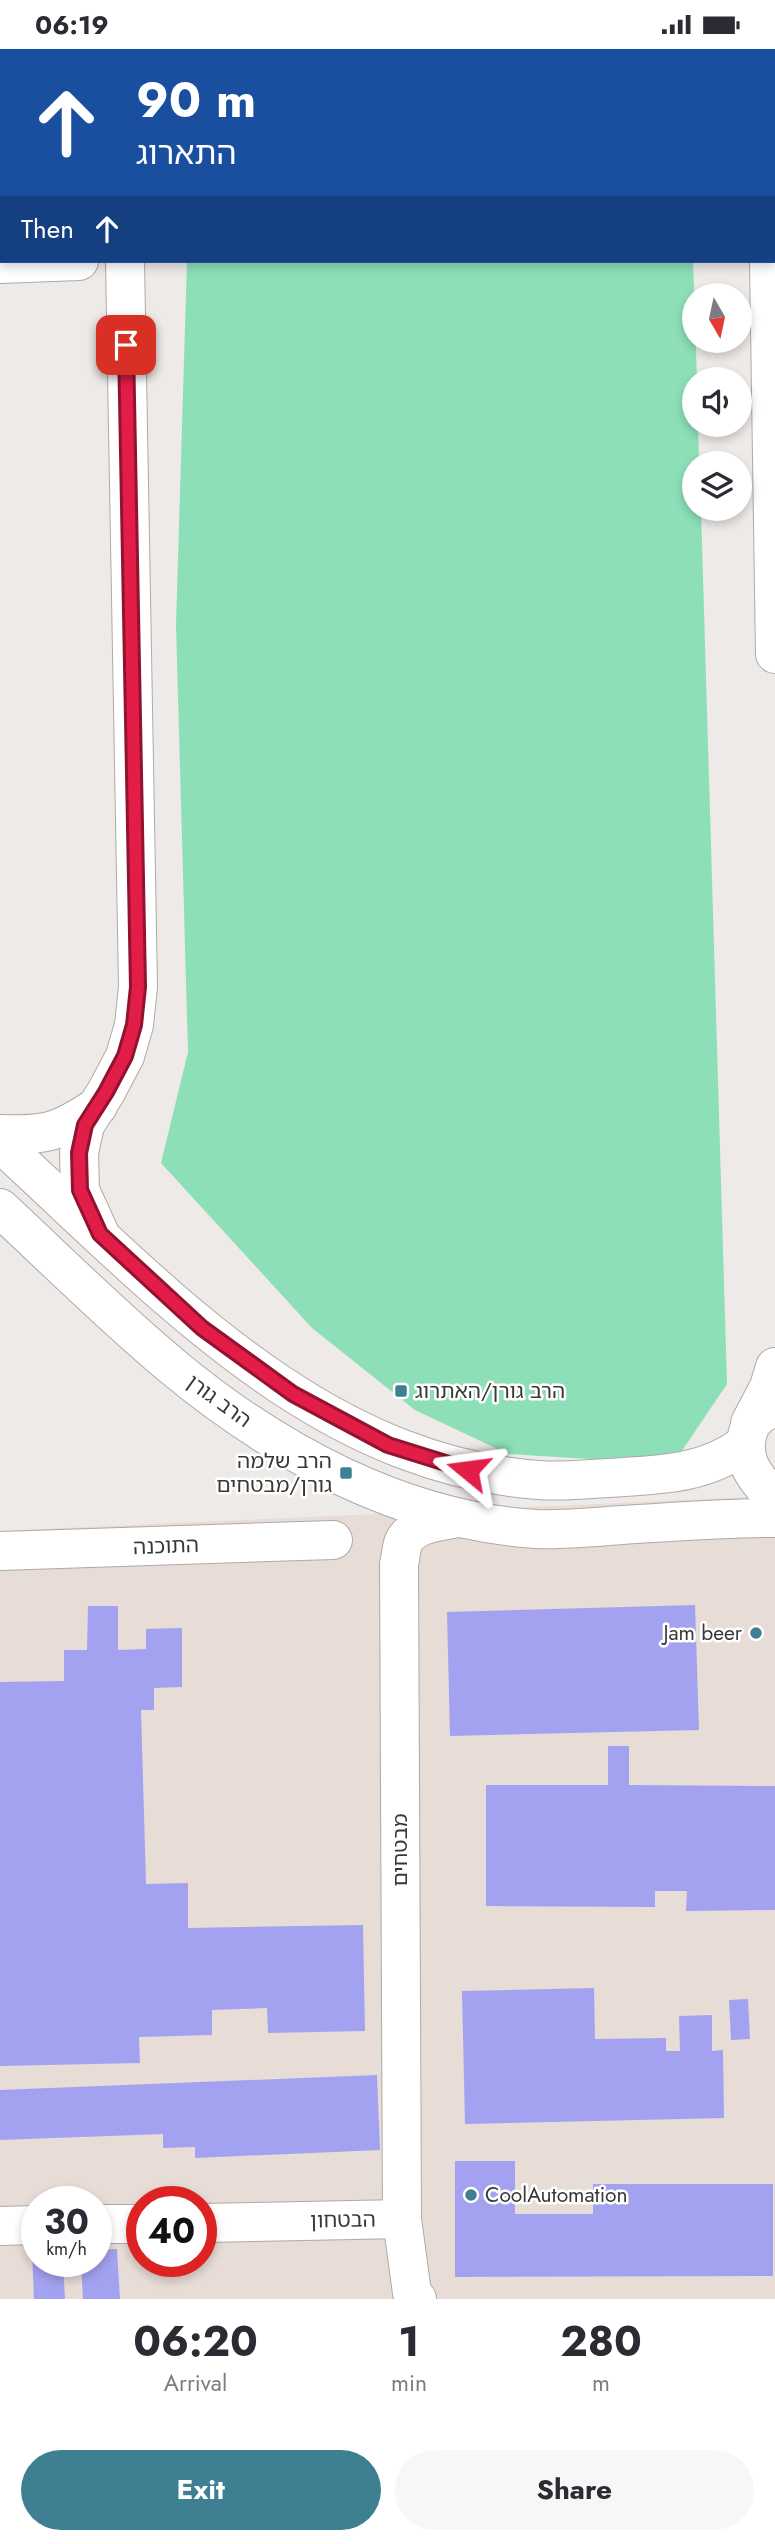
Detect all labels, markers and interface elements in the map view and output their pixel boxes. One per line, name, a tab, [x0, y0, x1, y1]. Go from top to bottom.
text: 06:19	[35, 6, 109, 44]
text: 90 m	[136, 65, 256, 135]
icon: ahead	[21, 77, 112, 168]
text: התארוג	[136, 130, 237, 176]
text: Then	[21, 210, 74, 248]
icon: ahead	[88, 210, 126, 248]
north arrow	[682, 283, 752, 353]
map controls	[682, 283, 752, 521]
pin	[96, 315, 156, 375]
icon: arrive	[107, 326, 145, 364]
button: sound	[682, 367, 752, 437]
button: layers	[682, 451, 752, 521]
street label: הרב גורן	[180, 1367, 258, 1435]
place label: הרב גורן/האתרוג	[415, 1376, 565, 1406]
marker: הרב גורן/האתרוג	[393, 1383, 409, 1399]
position arrow	[431, 1433, 505, 1507]
place label: הרב שלמה גורן/מבטחים	[216, 1446, 332, 1500]
marker: הרב שלמה גורן/מבטחים	[338, 1465, 354, 1481]
street label: התוכנה	[133, 1530, 199, 1562]
place label: Jam beer	[660, 1618, 743, 1648]
marker: Jam beer	[748, 1625, 764, 1641]
street label: מבטחים	[385, 1813, 415, 1887]
place label: CoolAutomation	[485, 2180, 628, 2210]
speed limit sign: 40	[126, 2186, 217, 2277]
marker: CoolAutomation	[463, 2187, 479, 2203]
text: 30	[44, 2197, 89, 2247]
street label: הבטחון	[310, 2204, 376, 2236]
text: km/h	[46, 2236, 87, 2262]
text: 06:20	[133, 2311, 258, 2372]
text: 1	[398, 2311, 420, 2372]
text: 280	[560, 2311, 642, 2372]
text: Arrival	[164, 2366, 227, 2400]
text: min	[391, 2366, 427, 2400]
text: m	[592, 2366, 610, 2400]
button: Exit	[21, 2450, 381, 2530]
button: Share	[395, 2450, 754, 2530]

